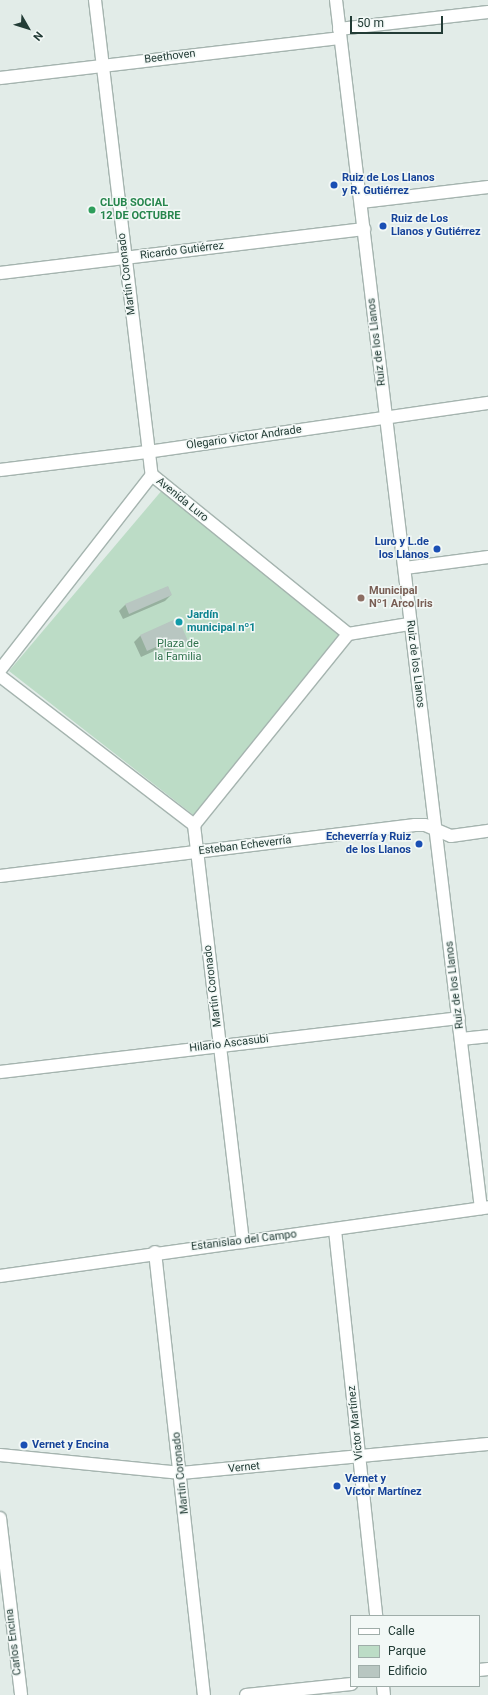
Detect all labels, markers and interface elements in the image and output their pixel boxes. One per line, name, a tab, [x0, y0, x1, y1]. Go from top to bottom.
north arrow	[8, 8, 48, 48]
scale bar	[352, 8, 445, 34]
text: 50 m	[357, 16, 384, 30]
text: N	[30, 29, 45, 43]
street label: Beethoven	[144, 47, 196, 67]
place label: Ruiz de Los Llanos y R. Gutiérrez	[342, 172, 435, 198]
marker: Ruiz de Los Llanos y R. Gutiérrez	[329, 180, 339, 190]
place label: CLUB SOCIAL 12 DE OCTUBRE	[100, 197, 180, 223]
marker: CLUB SOCIAL 12 DE OCTUBRE	[87, 205, 97, 215]
place label: Ruiz de Los Llanos y Gutiérrez	[391, 213, 481, 239]
marker: Ruiz de Los Llanos y Gutiérrez	[378, 221, 388, 231]
street label: Martín Coronado	[115, 232, 139, 316]
street label: Ricardo Gutiérrez	[139, 239, 225, 263]
street label: Ruiz de los Llanos	[365, 297, 389, 387]
street label: Olegario Victor Andrade	[186, 423, 302, 453]
street label: Avenida Luro	[153, 475, 211, 525]
place label: Luro y L.de los Llanos	[375, 536, 429, 562]
marker: Luro y L.de los Llanos	[432, 544, 442, 554]
place label: Municipal Nº1 Arco Iris	[369, 585, 433, 611]
marker: Municipal Nº1 Arco Iris	[356, 593, 366, 603]
place label: Jardín municipal nº1	[187, 609, 256, 635]
marker: Jardín municipal nº1	[174, 617, 184, 627]
street label: Ruiz de los Llanos	[403, 619, 427, 709]
park label: Plaza de la Familia	[155, 638, 201, 664]
place label: Echeverría y Ruiz de los Llanos	[326, 831, 411, 857]
street label: Esteban Echeverría	[198, 834, 292, 858]
marker: Echeverría y Ruiz de los Llanos	[414, 839, 424, 849]
street label: Ruiz de los Llanos	[443, 940, 467, 1030]
street label: Martín Coronado	[201, 944, 225, 1028]
street label: Hilario Ascasubi	[189, 1033, 269, 1055]
street label: Estanislao del Campo	[190, 1228, 298, 1254]
street label: Víctor Martínez	[346, 1385, 366, 1461]
street label: Martín Coronado	[170, 1431, 192, 1515]
place label: Vernet y Encina	[32, 1438, 109, 1452]
marker: Vernet y Encina	[19, 1440, 29, 1450]
street label: Vernet	[227, 1460, 261, 1476]
place label: Vernet y Víctor Martínez	[345, 1473, 422, 1499]
marker: Vernet y Víctor Martínez	[332, 1481, 342, 1491]
street label: Carlos Encina	[3, 1608, 25, 1676]
legend	[350, 1615, 480, 1687]
text: Calle	[388, 1624, 415, 1638]
text: Parque	[388, 1644, 426, 1658]
text: Edificio	[388, 1664, 427, 1678]

